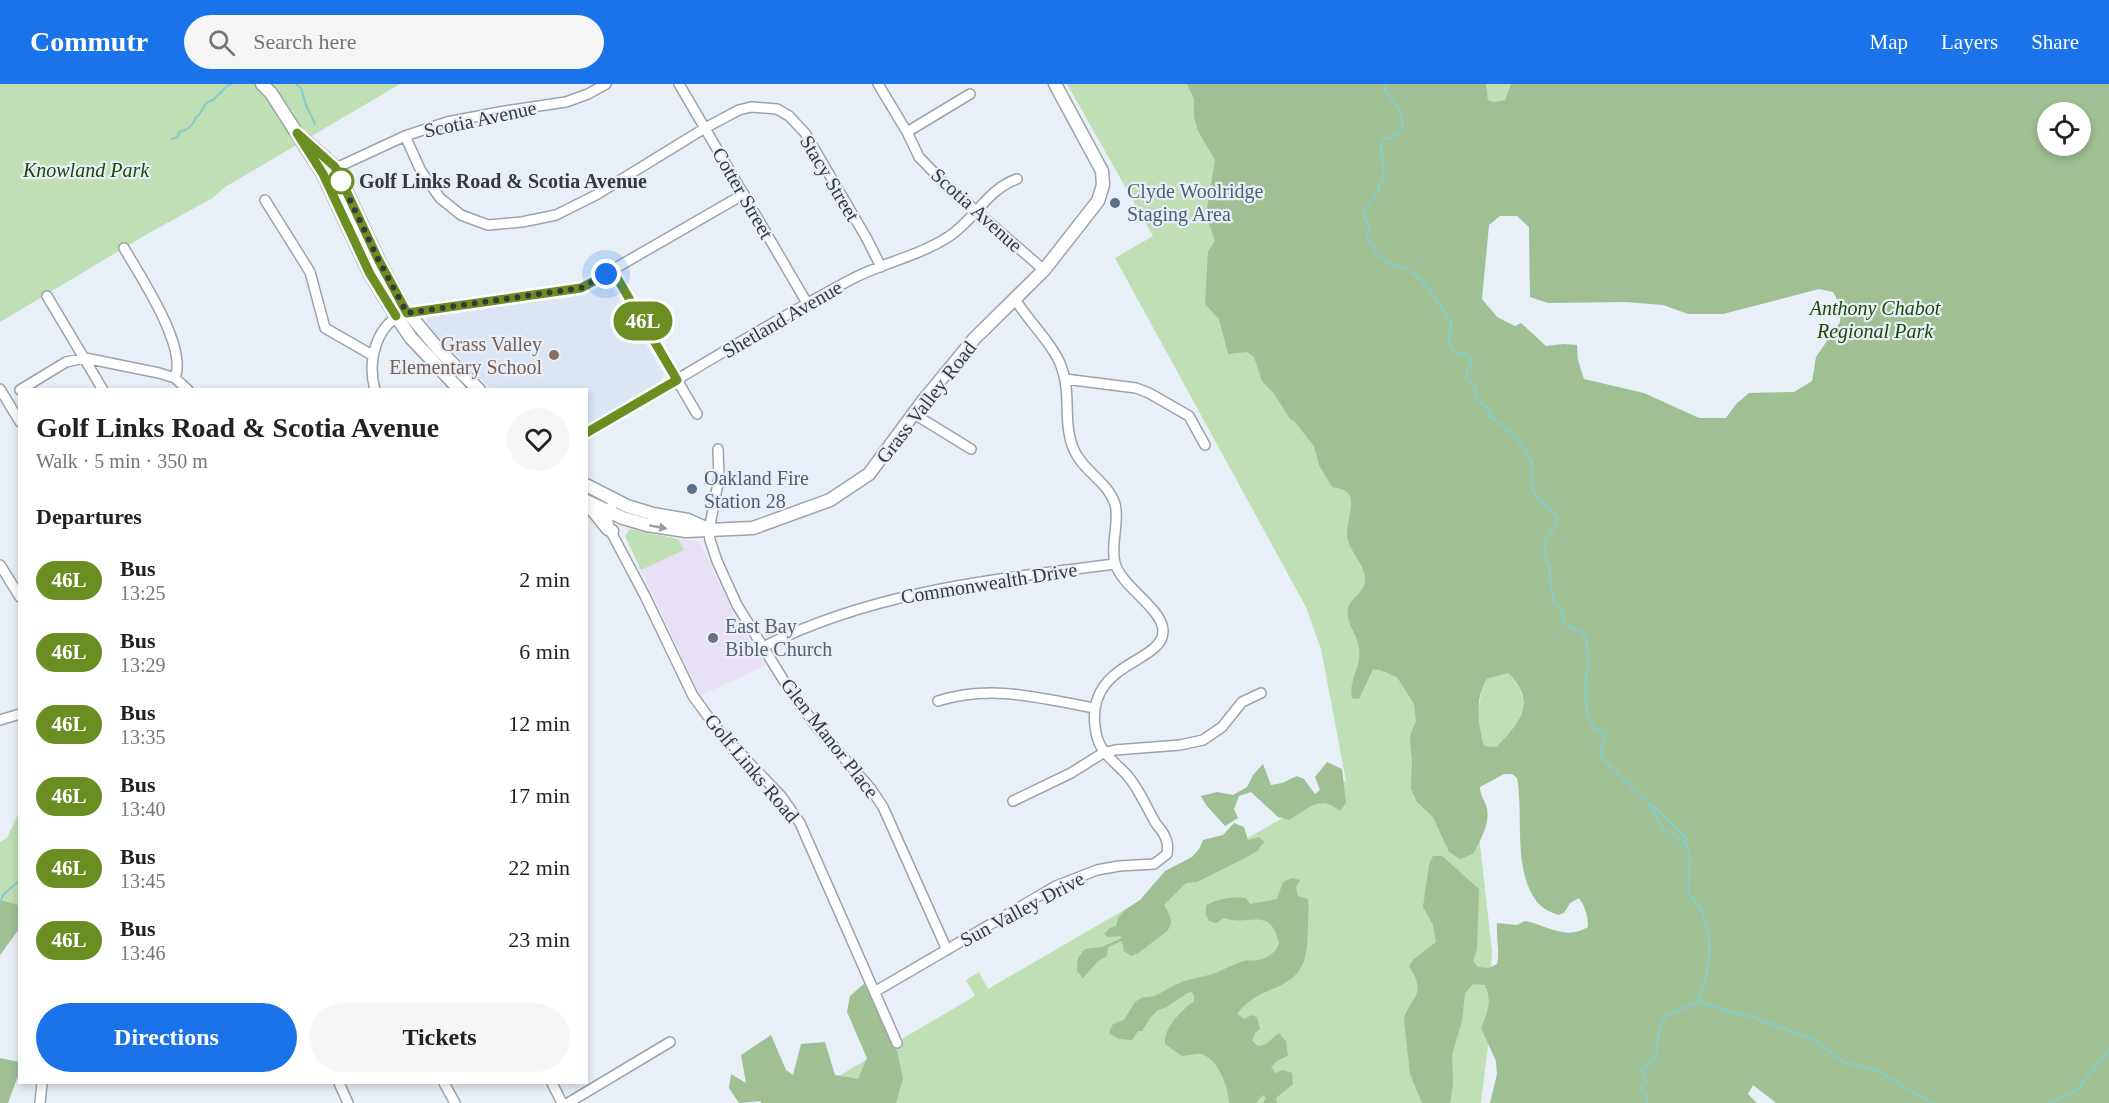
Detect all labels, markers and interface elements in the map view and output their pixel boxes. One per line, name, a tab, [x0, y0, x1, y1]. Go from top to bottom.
search box	[184, 15, 604, 69]
text: Commutr	[30, 26, 148, 57]
icon: search	[205, 26, 238, 59]
text: Search here	[253, 29, 356, 54]
text: Map	[1870, 30, 1908, 54]
text: Layers	[1941, 30, 1998, 54]
text: Share	[2031, 30, 2079, 54]
street label: Scotia Avenue	[422, 96, 538, 142]
map controls	[2037, 102, 2091, 156]
button: locate	[2037, 102, 2091, 156]
street label: Stacy Street	[795, 131, 864, 226]
street label: Cotter Street	[708, 143, 778, 243]
park label: Knowland Park	[22, 159, 150, 181]
street label: Scotia Avenue	[927, 163, 1027, 257]
marker: Golf Links Road & Scotia Avenue	[328, 168, 354, 194]
place label: Golf Links Road & Scotia Avenue	[359, 170, 647, 192]
place label: Clyde Woolridge Staging Area	[1127, 180, 1263, 226]
marker: Clyde Woolridge Staging Area	[1108, 196, 1122, 210]
your location	[591, 259, 621, 289]
street label: Shetland Avenue	[718, 276, 846, 362]
park label: Anthony Chabot Regional Park	[1808, 297, 1941, 343]
line badge: 46L	[608, 302, 678, 340]
text: 46L	[625, 309, 661, 333]
place label: Grass Valley Elementary School	[389, 333, 542, 379]
street label: Grass Valley Road	[872, 337, 981, 468]
marker: Grass Valley Elementary School	[547, 348, 561, 362]
button: heart	[507, 408, 570, 471]
text: Golf Links Road & Scotia Avenue	[36, 412, 439, 443]
text: Walk · 5 min · 350 m	[36, 450, 208, 472]
place label: Oakland Fire Station 28	[704, 467, 809, 512]
marker: Oakland Fire Station 28	[685, 482, 699, 496]
text: Departures	[36, 504, 142, 529]
one-way arrow	[648, 523, 667, 532]
text: Bus	[120, 556, 155, 581]
street label: Commonwealth Drive	[899, 558, 1079, 608]
text: 2 min	[519, 567, 570, 592]
text: 46L	[51, 568, 87, 592]
text: 13:25	[120, 582, 166, 604]
place label: East Bay Bible Church	[725, 615, 832, 660]
text: Bus	[120, 628, 155, 653]
marker: East Bay Bible Church	[706, 631, 720, 645]
text: 6 min	[519, 639, 570, 664]
text: 46L	[51, 640, 87, 664]
text: 13:29	[120, 654, 166, 676]
street label: Glen Manor Place	[777, 674, 884, 802]
text: Bus	[120, 700, 155, 725]
street label: Golf Links Road	[700, 709, 804, 827]
text: 12 min	[508, 711, 570, 736]
text: 46L	[51, 712, 87, 736]
text: 13:35	[120, 726, 166, 748]
text: Bus	[120, 772, 155, 797]
text: 17 min	[508, 783, 570, 808]
text: 46L	[51, 784, 87, 808]
text: 13:40	[120, 798, 166, 820]
text: Bus	[120, 844, 155, 869]
text: 22 min	[508, 855, 570, 880]
text: 46L	[51, 856, 87, 880]
street label: Sun Valley Drive	[956, 867, 1088, 952]
text: 13:45	[120, 870, 166, 892]
text: Bus	[120, 916, 155, 941]
text: 23 min	[508, 927, 570, 952]
text: 46L	[51, 928, 87, 952]
text: 13:46	[120, 942, 166, 964]
button: Directions	[36, 1003, 297, 1072]
button: Tickets	[309, 1003, 570, 1072]

